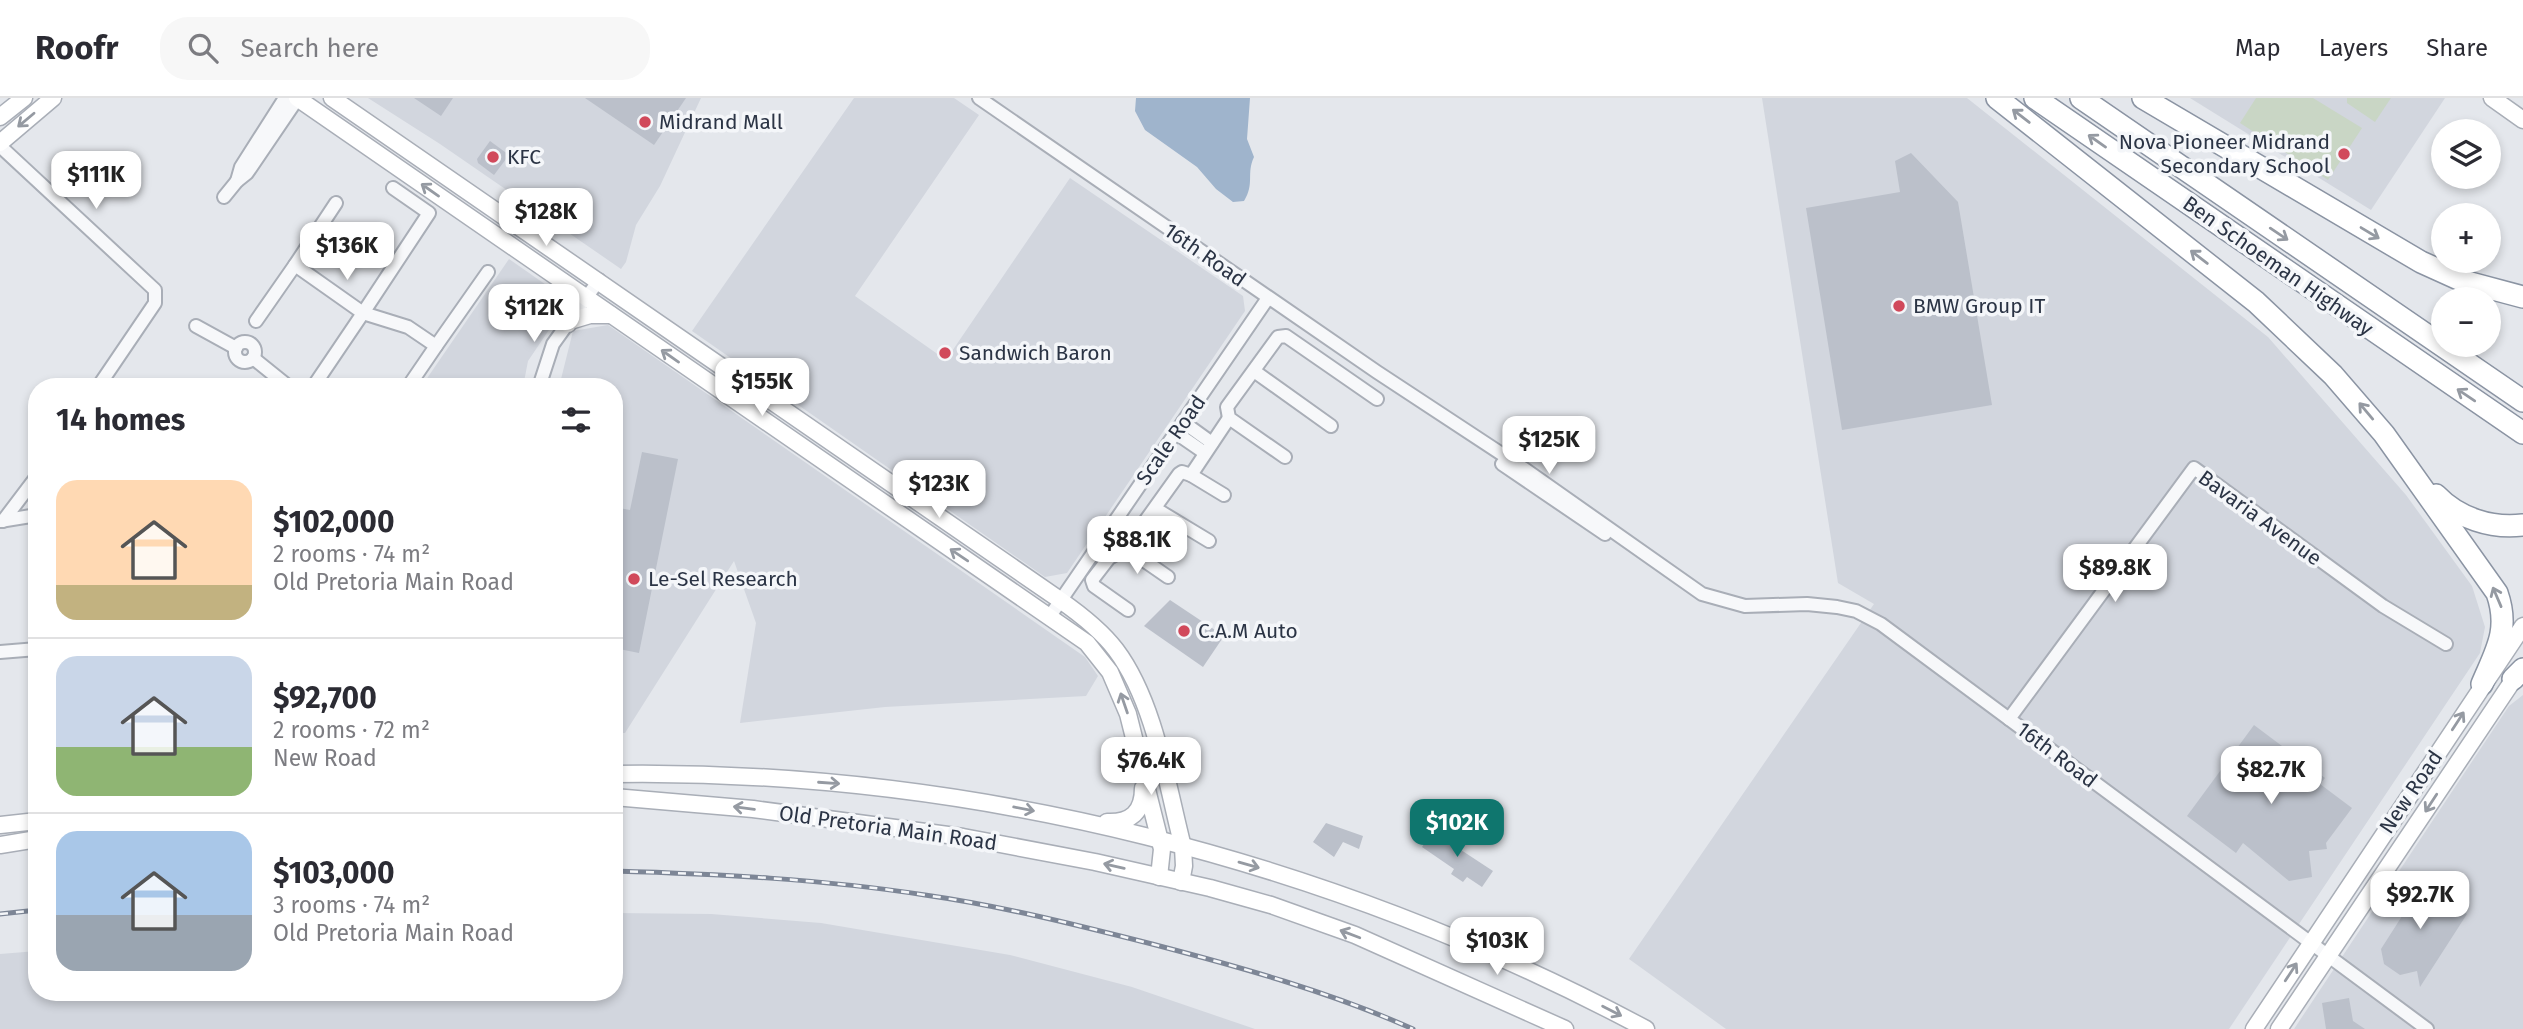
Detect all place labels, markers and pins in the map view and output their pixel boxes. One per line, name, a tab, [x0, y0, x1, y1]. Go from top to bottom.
place label: Midrand Mall	[659, 109, 783, 135]
marker: Midrand Mall	[637, 114, 653, 130]
place label: Nova Pioneer Midrand Secondary School	[2119, 129, 2330, 179]
place label: KFC	[507, 144, 541, 170]
marker: Nova Pioneer Midrand Secondary School	[2336, 146, 2352, 162]
marker: KFC	[485, 149, 501, 165]
pin: $111K	[47, 152, 145, 211]
pin: $128K	[497, 188, 595, 248]
pin: $136K	[298, 222, 396, 282]
pin: $112K	[485, 285, 583, 344]
place label: BMW Group IT	[1913, 293, 2045, 319]
marker: BMW Group IT	[1891, 298, 1907, 314]
place label: Sandwich Baron	[959, 340, 1112, 366]
marker: Sandwich Baron	[937, 345, 953, 361]
pin: $155K	[713, 358, 811, 418]
pin: $125K	[1500, 416, 1598, 476]
pin: $123K	[890, 460, 988, 520]
pin: $88.1K	[1080, 517, 1194, 576]
pin: $89.8K	[2058, 545, 2172, 604]
place label: Le-Sel Research	[648, 566, 798, 592]
marker: Le-Sel Research	[626, 571, 642, 587]
place label: C.A.M Auto	[1198, 618, 1298, 644]
marker: C.A.M Auto	[1176, 623, 1192, 639]
pin: $76.4K	[1094, 738, 1208, 797]
pin: $82.7K	[2214, 746, 2328, 806]
pin: $102K	[1408, 800, 1506, 859]
pin: $92.7K	[2363, 872, 2477, 931]
pin: $103K	[1448, 918, 1546, 977]

